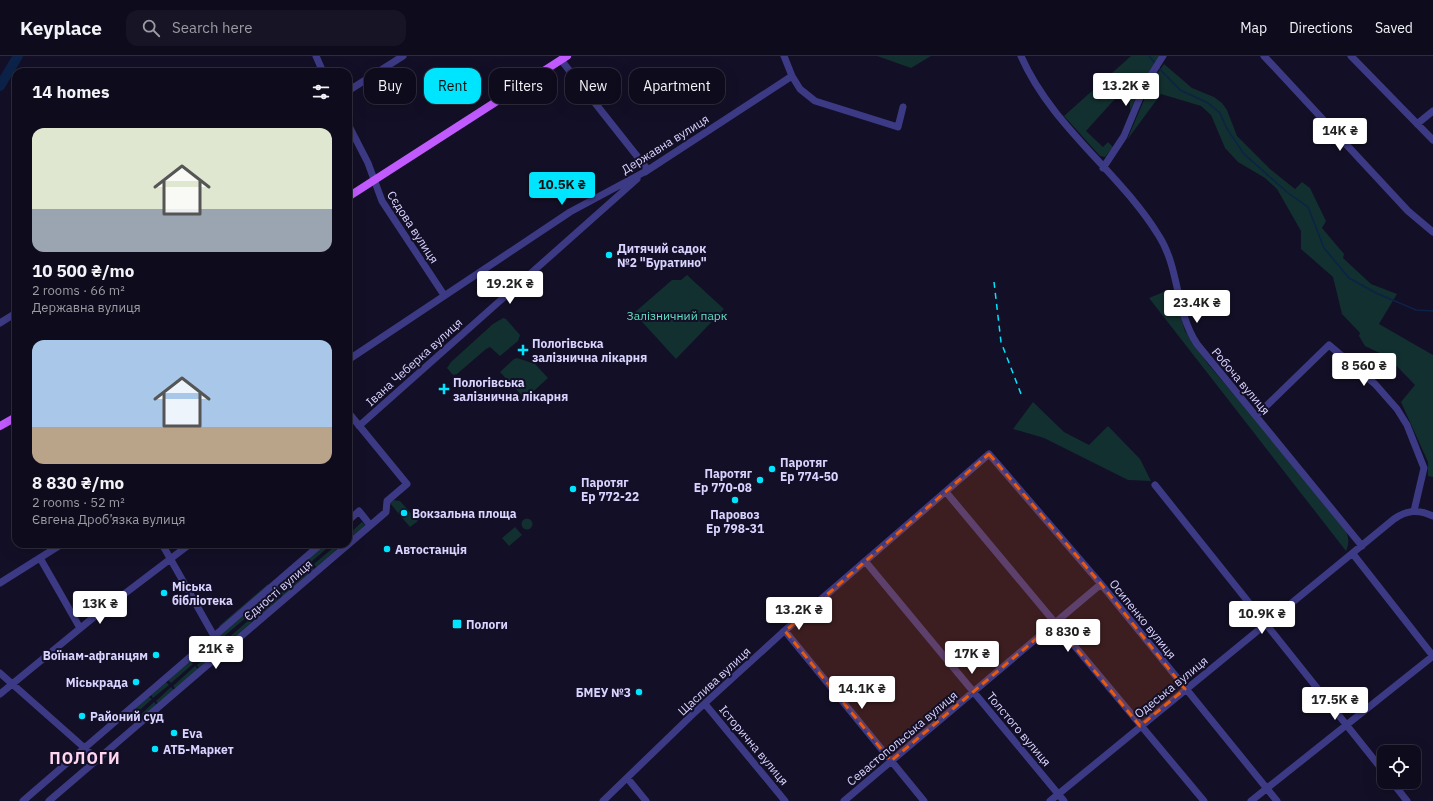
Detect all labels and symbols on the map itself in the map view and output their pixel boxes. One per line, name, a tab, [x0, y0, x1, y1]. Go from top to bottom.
pin: 13.2K ₴	[1089, 73, 1163, 107]
street label: Державна вулиця	[618, 111, 712, 177]
pin: 14K ₴	[1312, 118, 1368, 152]
pin: 10.5K ₴	[525, 172, 599, 206]
street label: Сєдова вулиця	[384, 188, 442, 266]
place label: Дитячий садок №2 "Буратино"	[617, 241, 707, 270]
marker: Дитячий садок №2 "Буратино"	[604, 250, 614, 260]
pin: 19.2K ₴	[473, 271, 547, 305]
pin: 23.4K ₴	[1160, 290, 1234, 324]
park label: Залізничний парк	[627, 308, 728, 323]
street label: Івана Чеберка вулиця	[363, 315, 465, 409]
place label: Пологівська залізнична лікарня	[532, 336, 647, 365]
marker: Пологівська залізнична лікарня	[517, 344, 529, 356]
street label: Робоча вулиця	[1209, 344, 1273, 418]
pin: 8 560 ₴	[1327, 353, 1401, 387]
place label: Пологiвська залiзнична лiкарня	[453, 375, 568, 404]
marker: Пологiвська залiзнична лiкарня	[438, 383, 450, 395]
place label: Паротяг Ер 774-50	[780, 455, 838, 484]
marker: Паротяг Ер 774-50	[767, 464, 777, 474]
place label: Паротяг Ер 770-08	[694, 466, 753, 495]
place label: Паротяг Ер 772-22	[581, 475, 639, 504]
marker: Паротяг Ер 770-08	[755, 475, 765, 485]
marker: Паротяг Ер 772-22	[568, 484, 578, 494]
marker: Паровоз Ер 798-31	[730, 495, 740, 505]
place label: Вокзальна площа	[412, 506, 517, 521]
place label: Паровоз Ер 798-31	[706, 507, 764, 536]
marker: Вокзальна площа	[399, 508, 409, 518]
place label: Автостанція	[395, 542, 467, 557]
marker: Автостанція	[382, 544, 392, 554]
street label: Єдності вулиця	[241, 556, 315, 624]
street label: Осипенко вулиця	[1106, 576, 1180, 662]
place label: Міська бібліотека	[172, 579, 233, 608]
marker: Міська бібліотека	[159, 588, 169, 598]
pin: 13K ₴	[72, 591, 128, 625]
pin: 13.2K ₴	[762, 597, 836, 631]
pin: 10.9K ₴	[1225, 601, 1299, 635]
place label: Пологи	[466, 617, 508, 632]
marker: Пологи	[451, 618, 463, 630]
pin: 8 830 ₴	[1031, 619, 1105, 653]
pin: 21K ₴	[188, 636, 244, 670]
pin: 17K ₴	[944, 641, 1000, 675]
street label: Щаслива вулиця	[675, 644, 753, 718]
place label: Воїнам-афганцям	[43, 648, 148, 663]
marker: Воїнам-афганцям	[151, 650, 161, 660]
street label: Одеська вулиця	[1131, 653, 1211, 721]
place label: Міськрада	[66, 675, 128, 690]
pin: 14.1K ₴	[825, 676, 899, 710]
marker: Міськрада	[131, 677, 141, 687]
place label: БМЕУ №3	[576, 685, 631, 700]
marker: БМЕУ №3	[634, 687, 644, 697]
street label: Севастопольська вулиця	[844, 687, 960, 789]
pin: 17.5K ₴	[1298, 687, 1372, 721]
street label: Толстого вулиця	[984, 689, 1054, 769]
street label: Історична вулиця	[716, 702, 792, 788]
place label: Районий суд	[90, 709, 164, 724]
marker: Районий суд	[77, 711, 87, 721]
place label: Eva	[182, 726, 203, 741]
marker: Eva	[169, 728, 179, 738]
place label: АТБ-Маркет	[163, 742, 234, 757]
marker: АТБ-Маркет	[150, 744, 160, 754]
district label: ПОЛОГИ	[49, 748, 121, 768]

